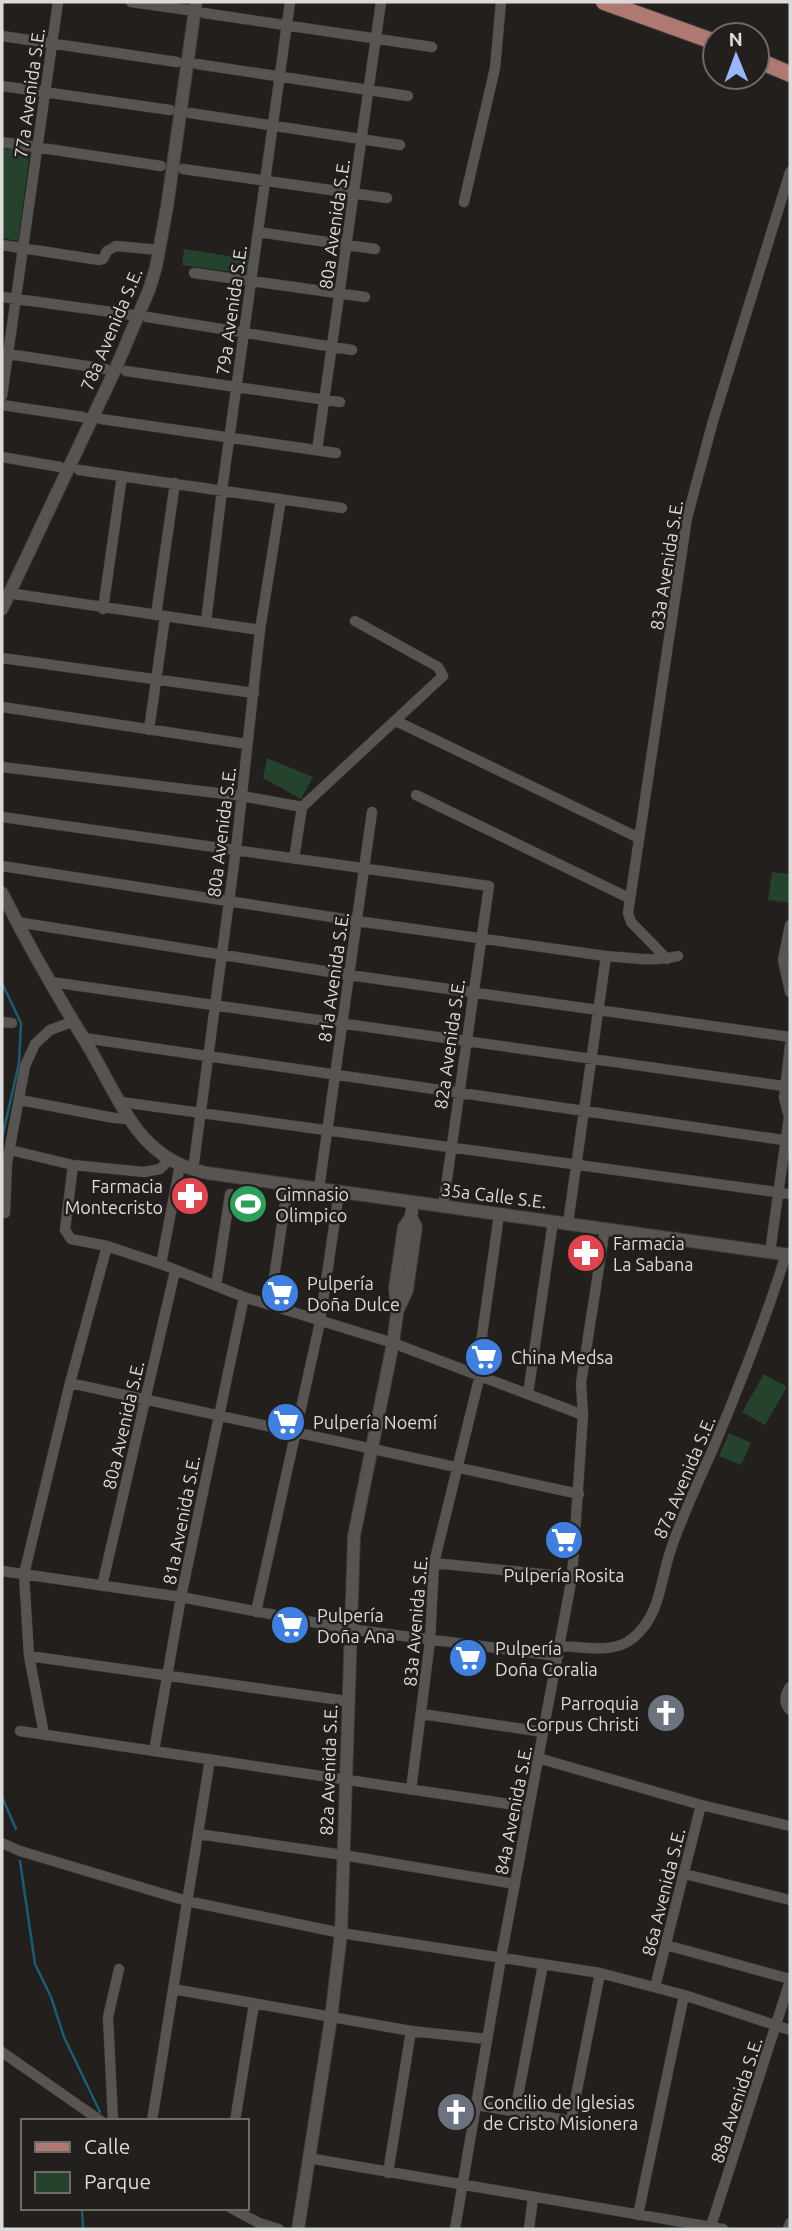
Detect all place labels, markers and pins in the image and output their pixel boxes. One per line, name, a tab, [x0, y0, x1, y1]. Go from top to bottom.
pharmacy icon: Farmacia Montecristo	[169, 1175, 211, 1217]
place label: Farmacia Montecristo	[65, 1176, 163, 1217]
sports icon: Gimnasio Olimpico	[227, 1183, 269, 1225]
place label: Gimnasio Olimpico	[275, 1184, 349, 1225]
pharmacy icon: Farmacia La Sabana	[565, 1232, 607, 1274]
place label: Farmacia La Sabana	[613, 1233, 694, 1274]
supermarket icon: Pulpería Doña Dulce	[259, 1272, 301, 1314]
place label: Pulpería Doña Dulce	[307, 1273, 400, 1314]
supermarket icon: China Medsa	[463, 1336, 505, 1378]
place label: China Medsa	[511, 1347, 614, 1367]
supermarket icon: Pulpería Noemí	[265, 1401, 307, 1443]
place label: Pulpería Noemí	[313, 1412, 438, 1432]
supermarket icon: Pulpería Rosita	[543, 1519, 585, 1561]
place label: Pulpería Rosita	[504, 1565, 624, 1585]
supermarket icon: Pulpería Doña Ana	[269, 1604, 311, 1646]
place label: Pulpería Doña Ana	[317, 1605, 395, 1646]
supermarket icon: Pulpería Doña Coralia	[447, 1637, 489, 1679]
place label: Pulpería Doña Coralia	[495, 1638, 598, 1679]
church icon: Parroquia Corpus Christi	[645, 1692, 687, 1734]
place label: Parroquia Corpus Christi	[526, 1693, 639, 1734]
church icon: Concilio de Iglesias de Cristo Misionera	[435, 2091, 477, 2133]
place label: Concilio de Iglesias de Cristo Misionera	[483, 2092, 638, 2133]

